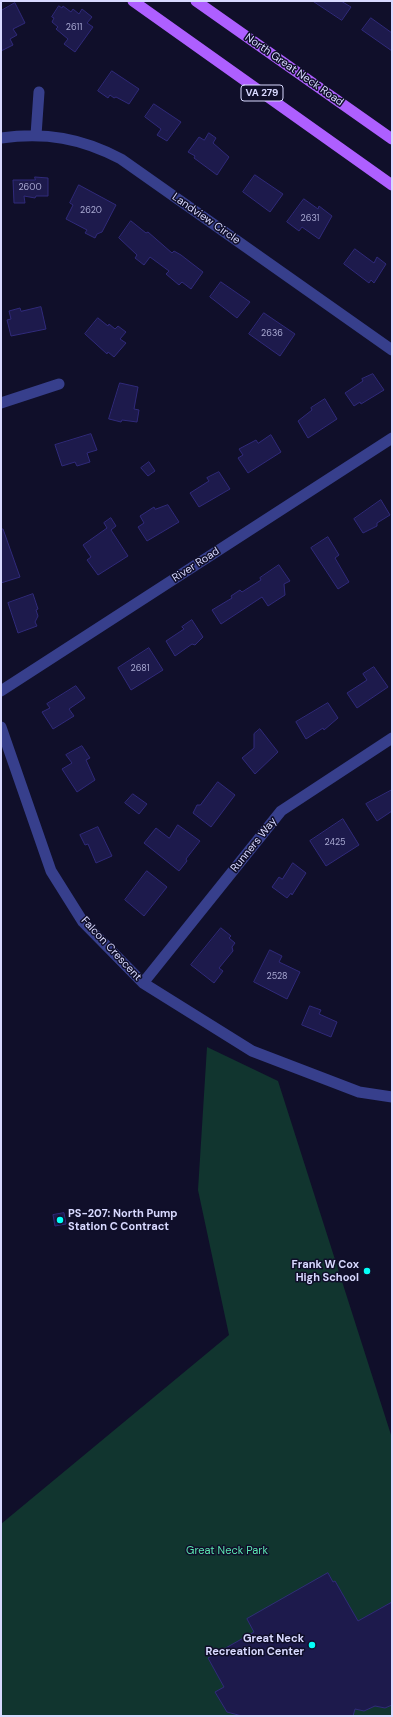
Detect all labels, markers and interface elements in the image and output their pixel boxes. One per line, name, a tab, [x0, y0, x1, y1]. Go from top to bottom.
house number: 2611	[66, 23, 82, 33]
street label: North Great Neck Road	[242, 31, 346, 109]
road number: VA 279	[241, 85, 283, 101]
house number: 2600	[18, 183, 42, 193]
street label: Landview Circle	[169, 191, 243, 247]
house number: 2620	[80, 206, 102, 216]
house number: 2631	[301, 214, 319, 224]
house number: 2636	[261, 329, 283, 339]
street label: River Road	[170, 545, 222, 585]
house number: 2681	[131, 664, 149, 674]
street label: Runners Way	[228, 815, 280, 875]
house number: 2425	[324, 838, 346, 848]
street label: Falcon Crescent	[78, 914, 144, 984]
house number: 2528	[266, 972, 288, 982]
place label: PS-207: North Pump Station C Contract	[68, 1207, 177, 1233]
marker: PS-207: North Pump Station C Contract	[55, 1215, 65, 1225]
place label: Frank W Cox High School	[292, 1258, 359, 1284]
marker: Frank W Cox High School	[362, 1266, 372, 1276]
park label: Great Neck Park	[186, 1544, 268, 1558]
place label: Great Neck Recreation Center	[206, 1632, 304, 1658]
marker: Great Neck Recreation Center	[307, 1640, 317, 1650]

